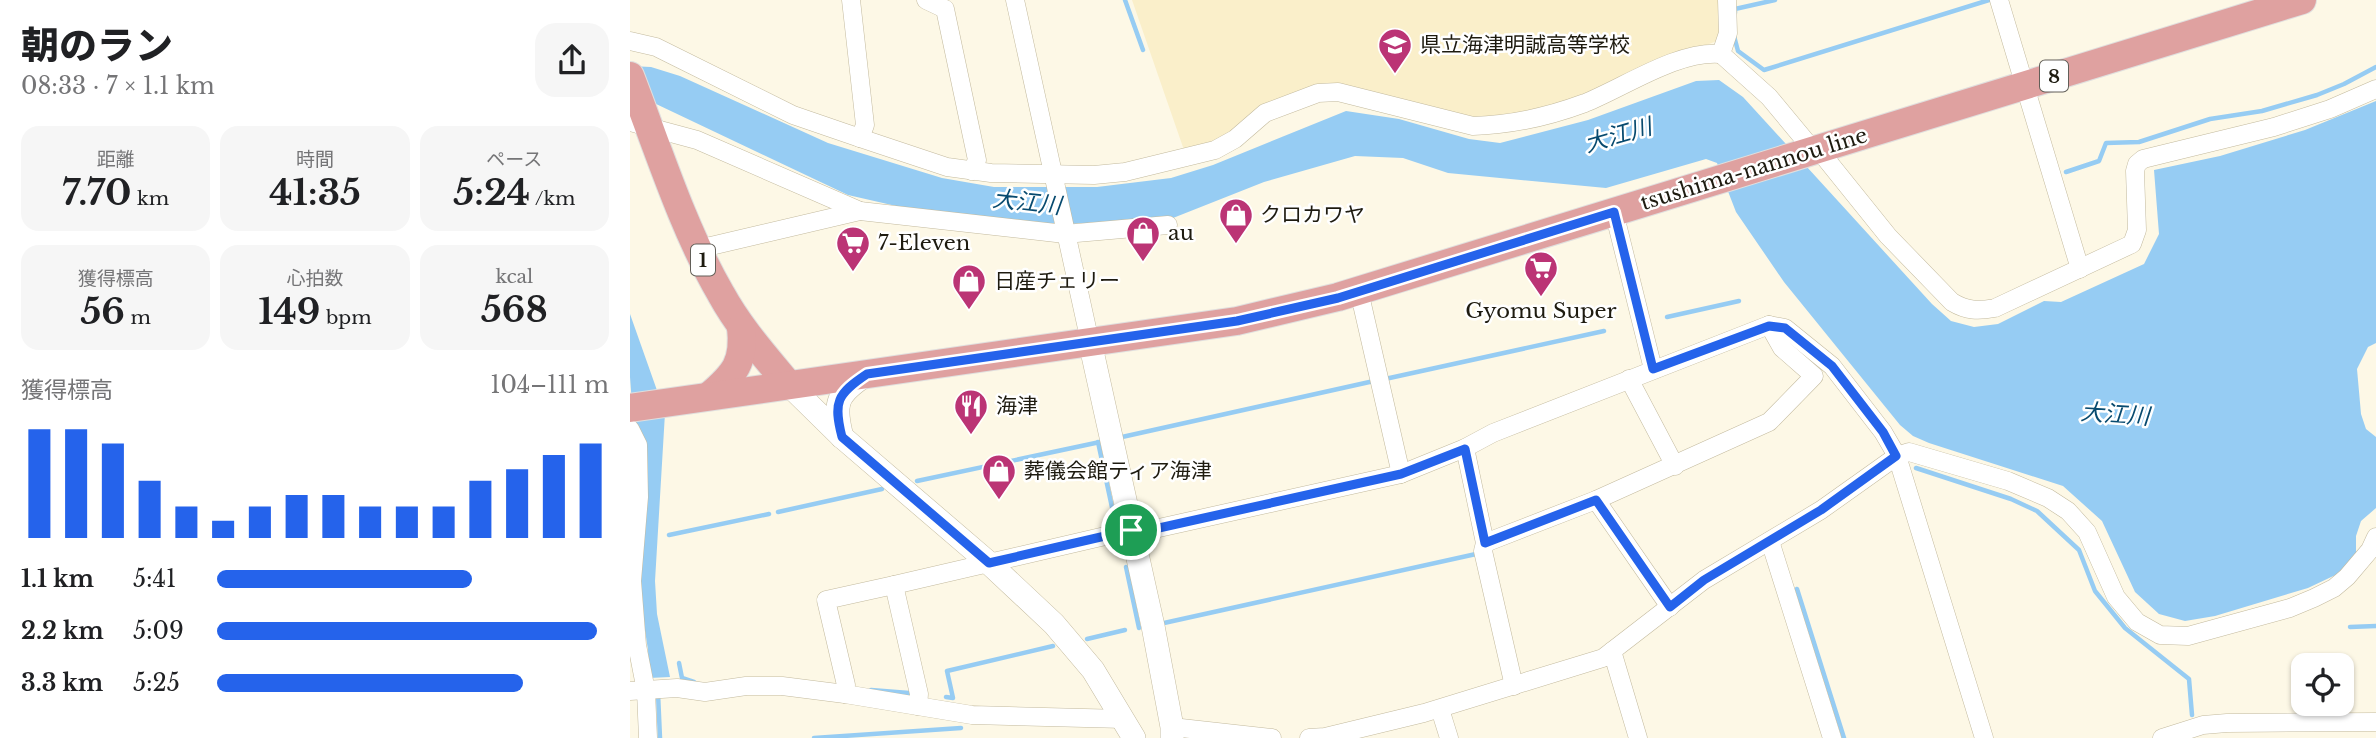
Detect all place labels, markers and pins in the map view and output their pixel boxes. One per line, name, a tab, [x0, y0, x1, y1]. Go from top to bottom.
school or university icon: 県立海津明誠高等学校	[1376, 26, 1414, 75]
place label: 県立海津明誠高等学校	[1420, 32, 1630, 58]
shop icon: クロカワヤ	[1217, 196, 1255, 245]
place label: クロカワヤ	[1260, 202, 1365, 228]
shop icon: au	[1124, 214, 1162, 263]
place label: au	[1168, 220, 1194, 246]
supermarket icon: 7-Eleven	[834, 224, 872, 273]
place label: 7-Eleven	[878, 230, 970, 256]
supermarket icon: Gyomu Super	[1522, 249, 1560, 298]
shop icon: 日産チェリー	[950, 262, 988, 311]
place label: 日産チェリー	[994, 268, 1120, 294]
place label: Gyomu Super	[1465, 298, 1617, 324]
restaurant icon: 海津	[952, 387, 990, 436]
place label: 海津	[996, 393, 1038, 419]
shop icon: 葬儀会館ティア海津	[980, 452, 1018, 501]
place label: 葬儀会館ティア海津	[1024, 458, 1212, 484]
pin	[1101, 500, 1161, 560]

